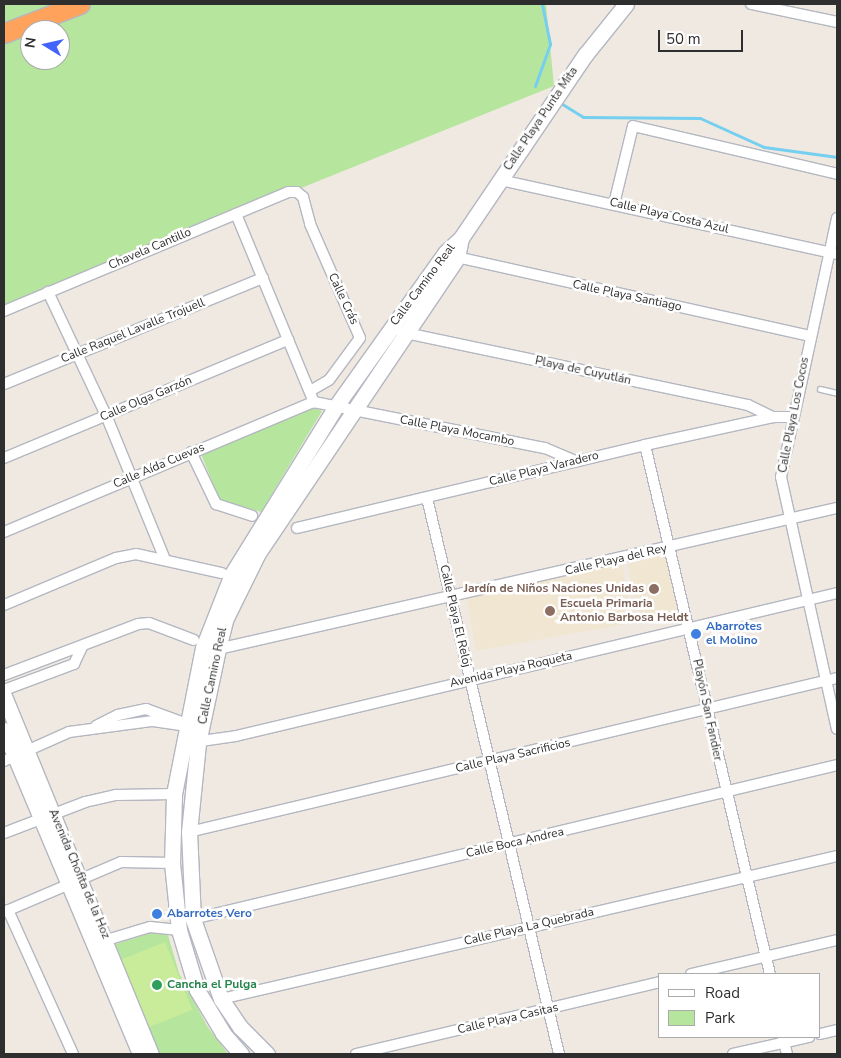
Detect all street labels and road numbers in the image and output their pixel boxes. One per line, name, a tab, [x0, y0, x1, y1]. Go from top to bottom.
street label: Calle Playa Punta Mita	[501, 64, 581, 174]
street label: Calle Playa Costa Azul	[608, 195, 730, 237]
street label: Chavela Cantillo	[106, 225, 194, 273]
street label: Calle Camino Real	[388, 241, 458, 329]
street label: Calle Crás	[325, 271, 361, 327]
street label: Calle Playa Santiago	[571, 277, 683, 315]
street label: Calle Raquel Lavalle Trojuell	[59, 296, 207, 366]
street label: Playa de Cuyutlán	[534, 354, 632, 388]
street label: Calle Playa Los Cocos	[776, 356, 812, 474]
street label: Calle Olga Garzón	[98, 373, 194, 425]
street label: Calle Playa Mocambo	[398, 413, 516, 449]
street label: Calle Aída Cuevas	[111, 440, 207, 492]
street label: Calle Playa Varadero	[488, 448, 600, 490]
street label: Calle Playa del Rey	[564, 541, 668, 579]
street label: Calle Playa El Reloj	[436, 563, 474, 669]
street label: Calle Camino Real	[196, 626, 230, 726]
street label: Avenida Playa Roqueta	[448, 649, 574, 691]
street label: Playón San Fandier	[689, 658, 725, 762]
street label: Calle Playa Sacrificios	[454, 736, 572, 776]
street label: Avenida Chofita de la Hoz	[45, 807, 113, 941]
street label: Calle Boca Andrea	[465, 825, 565, 861]
street label: Calle Playa La Quebrada	[463, 905, 595, 949]
street label: Calle Playa Casitas	[456, 1000, 560, 1038]

